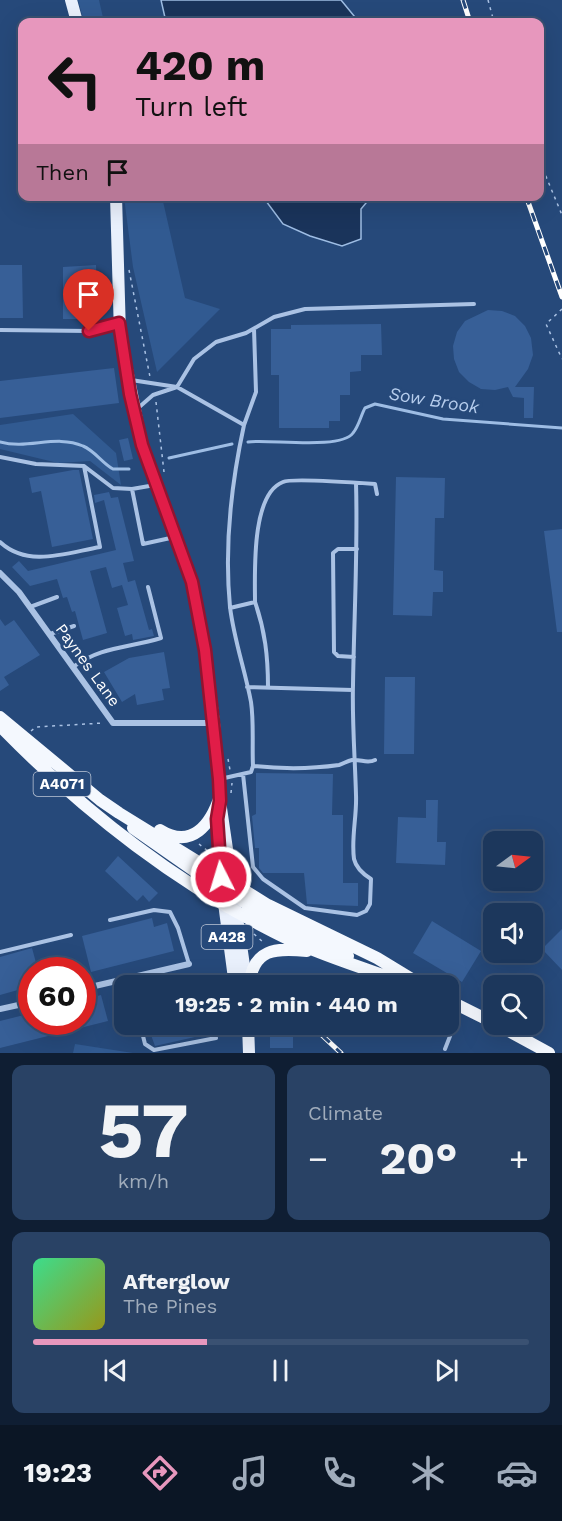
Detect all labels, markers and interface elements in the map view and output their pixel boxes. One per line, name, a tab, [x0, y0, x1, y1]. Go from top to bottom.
text: 420 m	[135, 41, 265, 90]
icon: left	[36, 42, 114, 120]
text: Turn left	[135, 91, 247, 123]
icon: arrive	[101, 156, 134, 189]
text: Then	[36, 160, 89, 185]
pin	[63, 269, 114, 331]
icon: arrive	[72, 278, 105, 311]
water label: Sow Brook	[387, 383, 482, 418]
street label: Paynes Lane	[52, 620, 124, 710]
road number: A4071	[34, 772, 90, 796]
north arrow	[483, 831, 543, 891]
map controls	[483, 831, 543, 1035]
position arrow	[189, 845, 253, 909]
button: sound	[483, 903, 543, 963]
road number: A428	[202, 925, 252, 949]
speed limit sign: 60	[18, 957, 96, 1035]
button: search	[483, 975, 543, 1035]
text: 19:25 · 2 min · 440 m	[175, 992, 398, 1017]
text: 57	[98, 1084, 189, 1176]
text: Climate	[308, 1101, 383, 1125]
text: 20°	[379, 1132, 458, 1185]
text: −	[308, 1139, 328, 1178]
text: +	[509, 1139, 529, 1178]
text: km/h	[118, 1169, 169, 1193]
text: Afterglow	[123, 1269, 230, 1294]
text: The Pines	[123, 1294, 217, 1318]
icon: previous	[99, 1354, 132, 1387]
icon: pause	[264, 1354, 297, 1387]
icon: next	[430, 1354, 463, 1387]
icon: directions	[139, 1452, 181, 1494]
icon: music	[229, 1452, 271, 1494]
icon: phone	[318, 1452, 360, 1494]
icon: climate	[407, 1452, 449, 1494]
icon: car	[496, 1452, 538, 1494]
text: 19:23	[24, 1457, 92, 1489]

